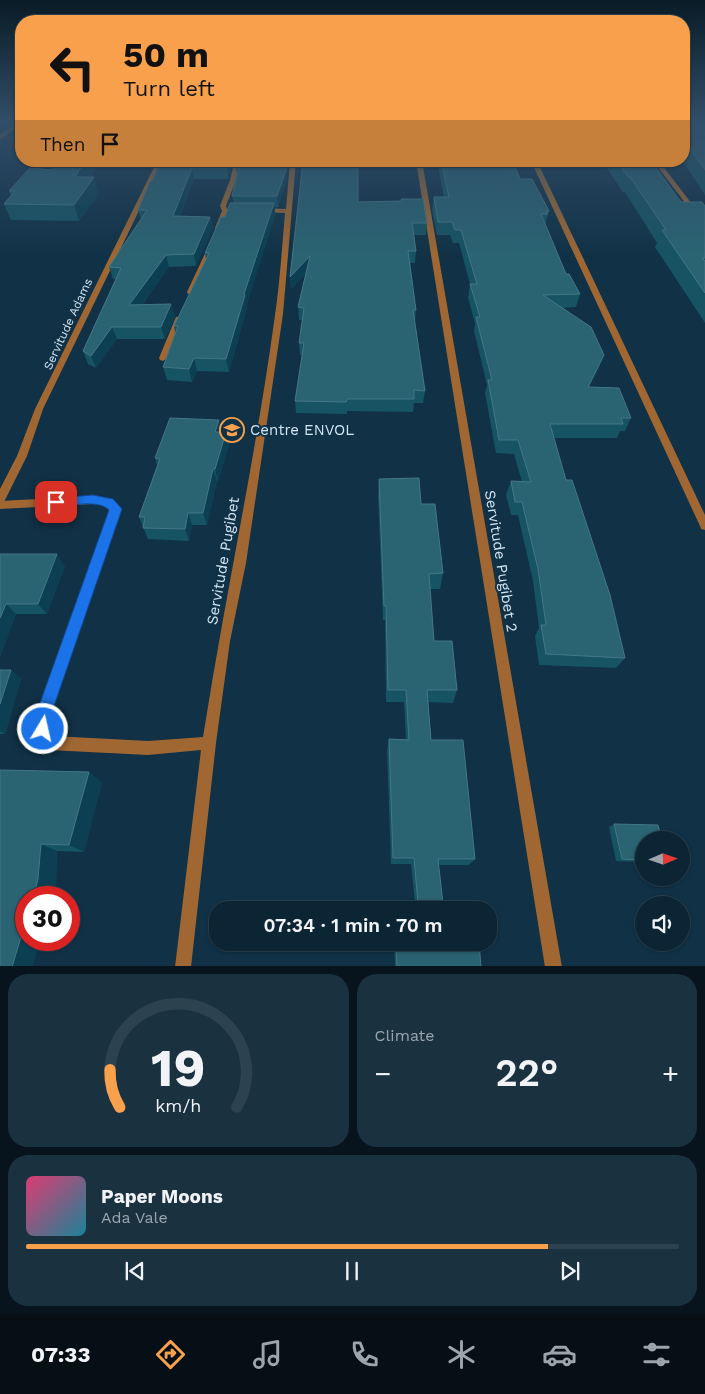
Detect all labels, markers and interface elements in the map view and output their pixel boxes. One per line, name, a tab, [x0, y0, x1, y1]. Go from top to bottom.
text: 50 m	[123, 34, 209, 76]
icon: left	[40, 35, 105, 100]
text: Turn left	[123, 76, 215, 101]
icon: arrive	[96, 130, 124, 158]
text: Then	[40, 133, 86, 156]
street label: Servitude Adams	[41, 276, 95, 372]
school or university icon: Centre ENVOL	[219, 417, 245, 443]
place label: Centre ENVOL	[250, 421, 354, 439]
pin	[35, 481, 77, 523]
icon: arrive	[42, 488, 70, 516]
street label: Servitude Pugibet 2	[481, 489, 521, 633]
street label: Servitude Pugibet	[203, 495, 243, 626]
position arrow	[16, 702, 68, 754]
north arrow	[635, 831, 690, 886]
map controls	[635, 831, 690, 951]
speed limit sign: 30	[15, 886, 80, 951]
button: sound	[635, 896, 690, 951]
text: 07:34 · 1 min · 70 m	[263, 914, 443, 937]
text: Climate	[375, 1026, 435, 1045]
text: 19	[151, 1038, 205, 1099]
text: 22°	[495, 1051, 558, 1095]
text: −	[375, 1057, 391, 1090]
text: +	[662, 1057, 679, 1090]
text: km/h	[155, 1095, 201, 1116]
text: Paper Moons	[101, 1185, 223, 1208]
text: Ada Vale	[101, 1208, 168, 1227]
icon: previous	[121, 1257, 149, 1285]
icon: pause	[338, 1257, 366, 1285]
icon: next	[556, 1257, 584, 1285]
icon: directions	[153, 1337, 188, 1372]
icon: music	[250, 1337, 285, 1372]
icon: phone	[347, 1337, 382, 1372]
icon: climate	[444, 1337, 479, 1372]
icon: car	[542, 1337, 577, 1372]
icon: filters	[639, 1337, 674, 1372]
text: 07:33	[31, 1342, 90, 1367]

